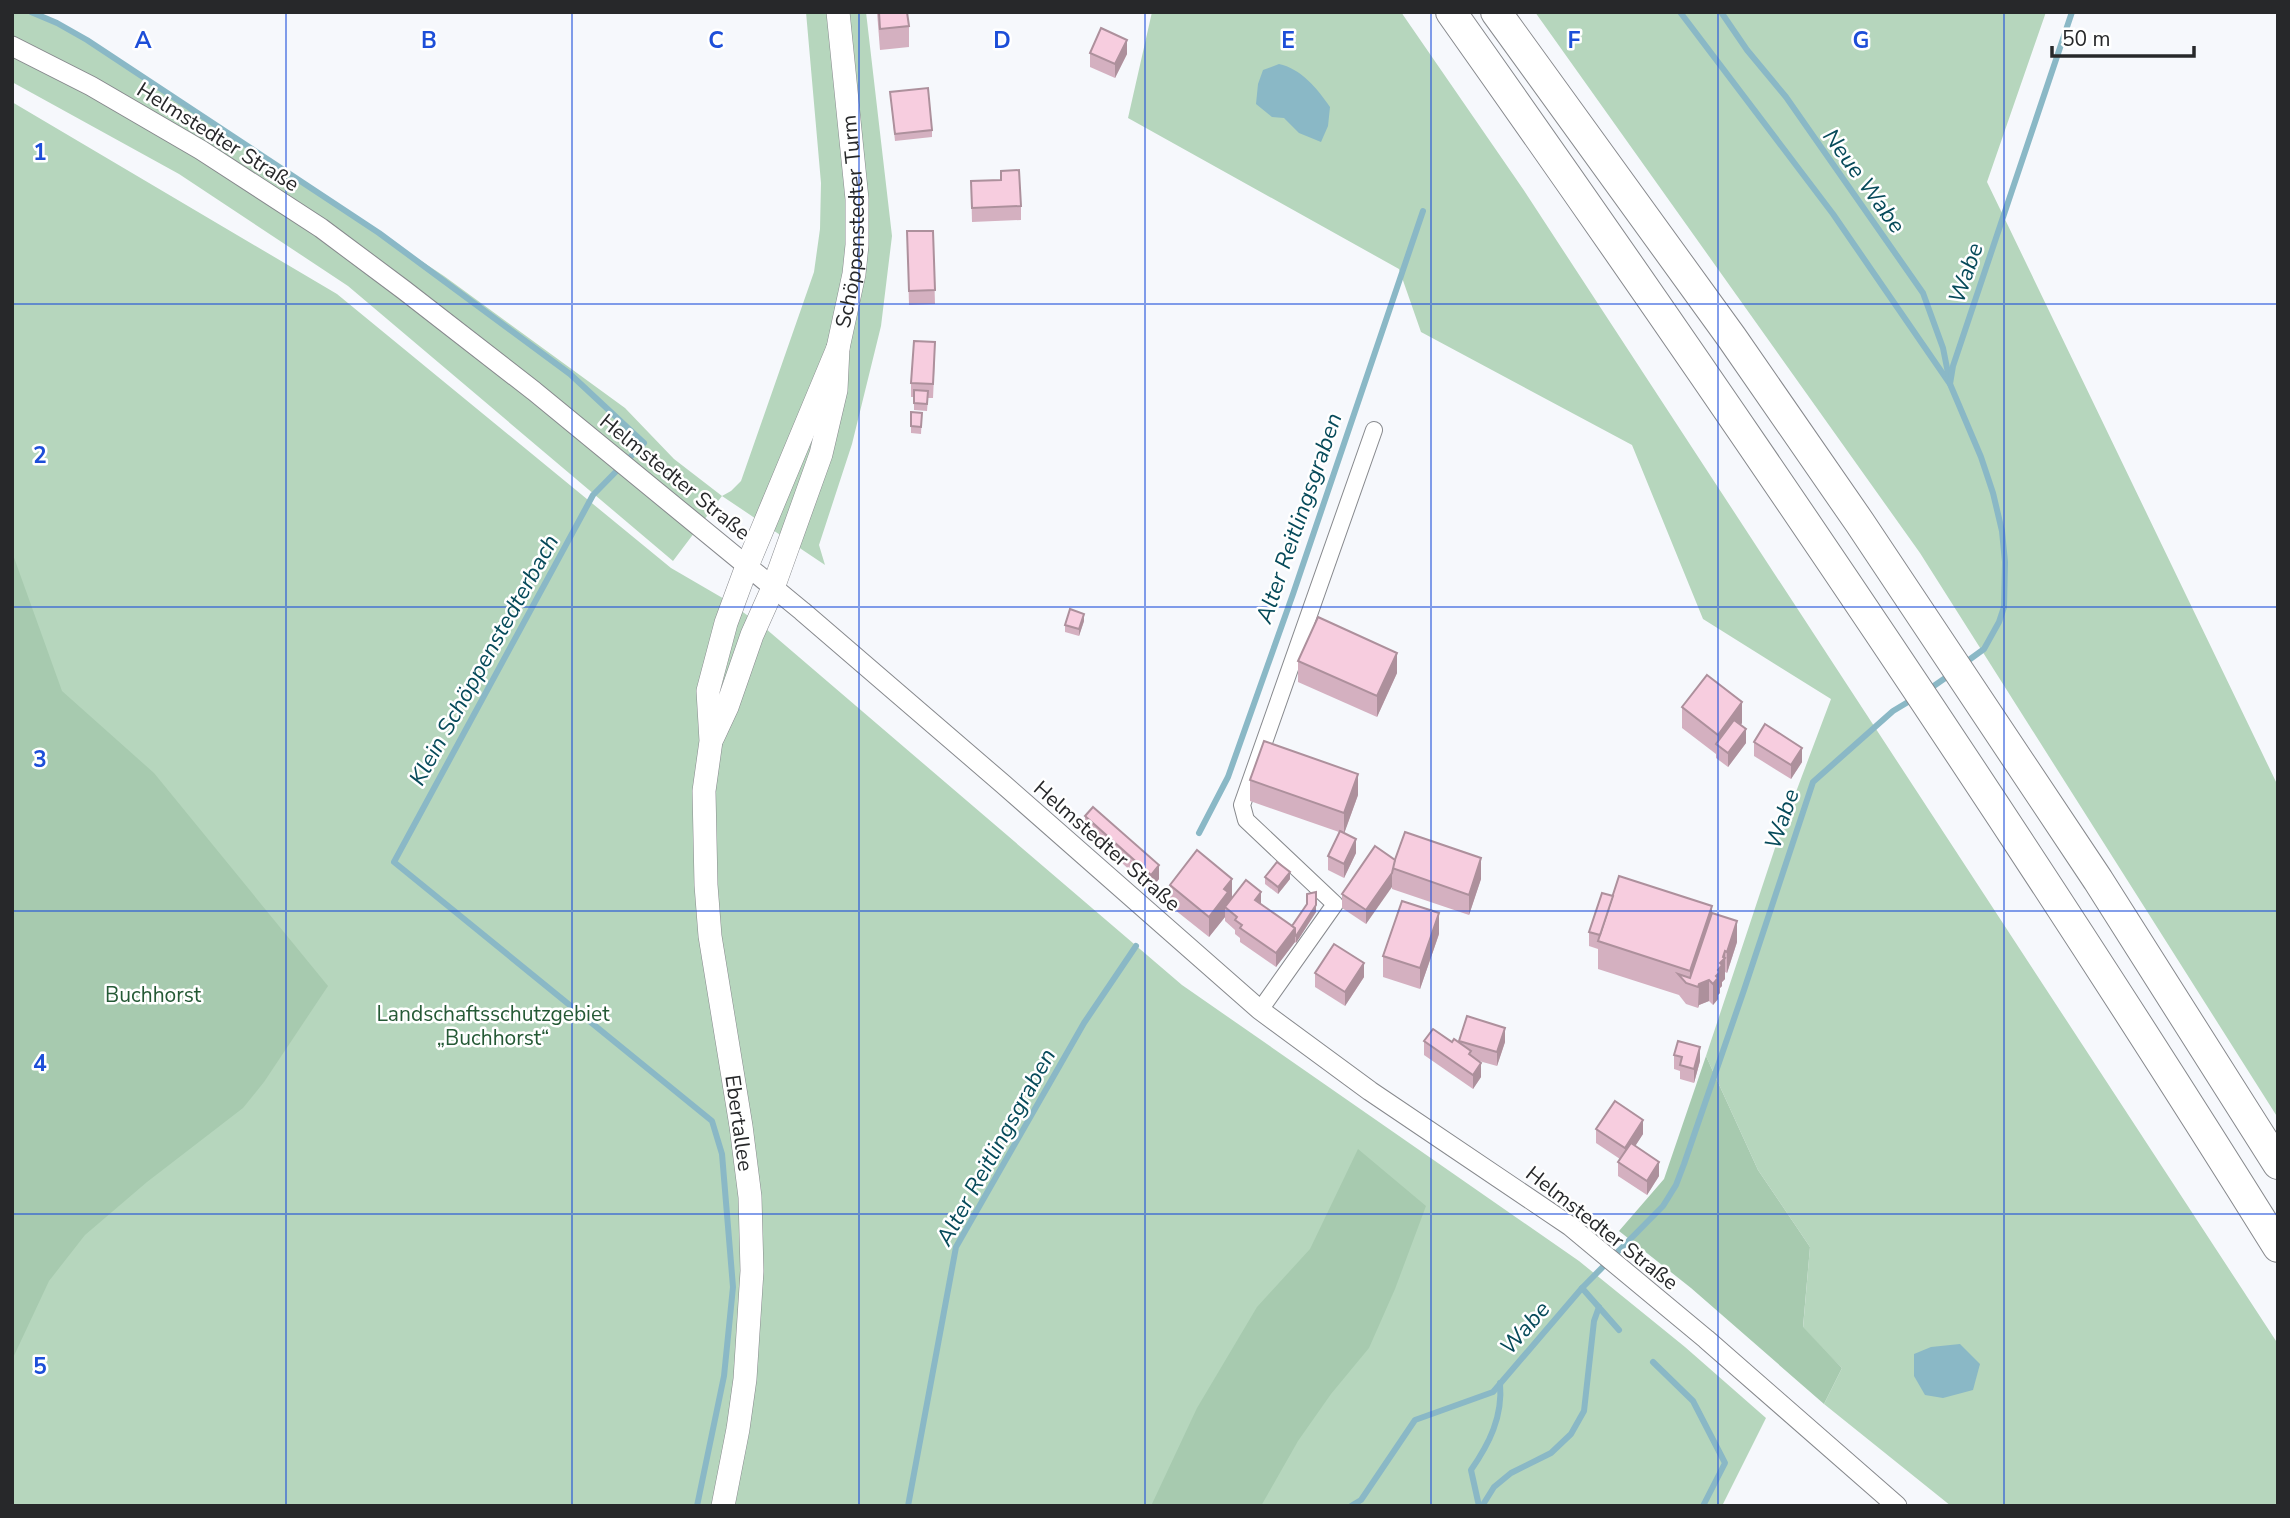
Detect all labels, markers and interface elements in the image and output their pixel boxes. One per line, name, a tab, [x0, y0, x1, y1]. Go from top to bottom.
scale bar	[2052, 14, 2194, 58]
text: A	[134, 25, 152, 56]
text: B	[421, 25, 437, 56]
text: C	[708, 25, 724, 56]
text: D	[993, 25, 1011, 56]
text: E	[1281, 25, 1295, 56]
text: F	[1568, 25, 1581, 56]
text: G	[1853, 25, 1869, 56]
text: 50 m	[2062, 25, 2111, 53]
street label: Helmstedter Straße	[132, 76, 304, 198]
street label: Schöppenstedter Turm	[829, 114, 871, 331]
water label: Neue Wabe	[1816, 122, 1912, 240]
text: 1	[33, 137, 47, 168]
water label: Wabe	[1941, 239, 1991, 307]
street label: Helmstedter Straße	[594, 408, 756, 546]
water label: Alter Reitlingsgraben	[1248, 409, 1350, 628]
text: 2	[33, 440, 47, 471]
water label: Klein Schöppenstedterbach	[402, 529, 566, 791]
text: 3	[33, 744, 47, 775]
street label: Helmstedter Straße	[1028, 774, 1186, 918]
water label: Wabe	[1757, 785, 1807, 853]
park label: Buchhorst	[105, 981, 202, 1009]
park label: Landschaftsschutzgebiet „Buchhorst“	[376, 1000, 610, 1052]
water label: Alter Reitlingsgraben	[928, 1043, 1063, 1252]
text: 4	[33, 1048, 47, 1079]
street label: Ebertallee	[718, 1073, 760, 1173]
street label: Helmstedter Straße	[1520, 1160, 1684, 1296]
water label: Wabe	[1493, 1294, 1557, 1362]
text: 5	[33, 1351, 47, 1382]

